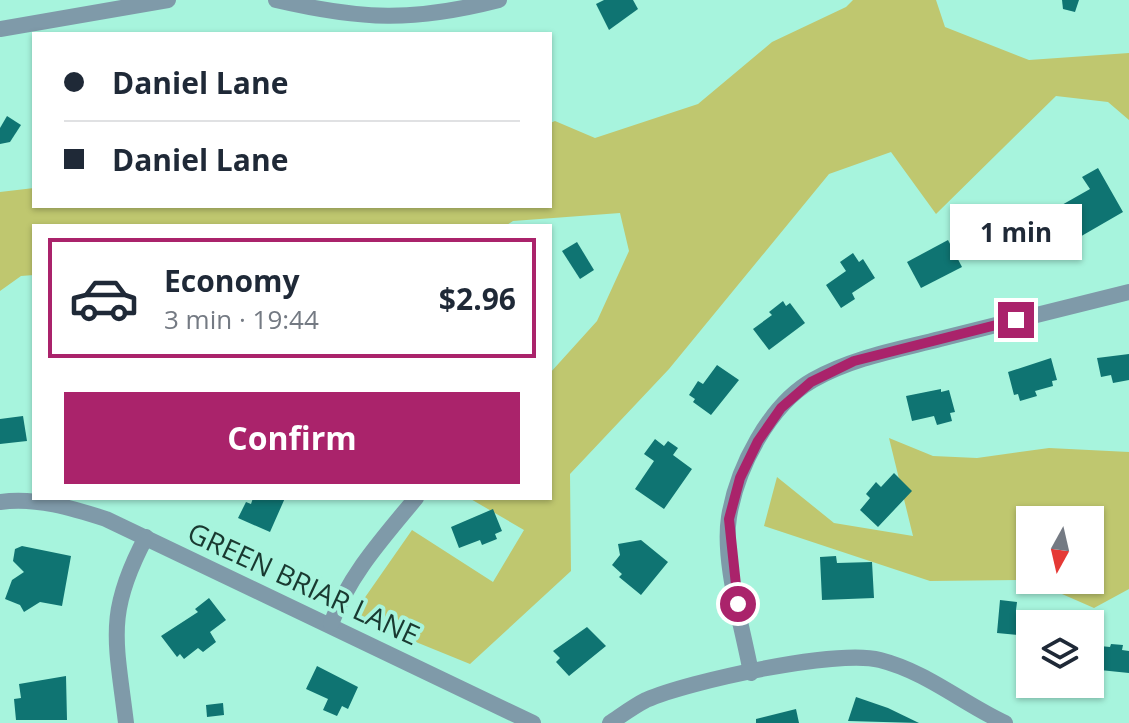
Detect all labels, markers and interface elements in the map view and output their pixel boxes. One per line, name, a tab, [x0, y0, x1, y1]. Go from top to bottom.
text: Daniel Lane	[112, 62, 288, 103]
text: Daniel Lane	[112, 139, 288, 180]
callout: 1 min	[950, 204, 1082, 260]
text: 1 min	[980, 214, 1052, 250]
text: Economy	[164, 260, 300, 301]
icon: car	[68, 262, 140, 334]
text: $2.96	[439, 278, 516, 319]
text: 3 min · 19:44	[164, 301, 319, 337]
route end	[998, 302, 1034, 338]
button: Confirm	[64, 392, 520, 484]
north arrow	[1016, 506, 1104, 594]
map controls	[1016, 506, 1104, 698]
street label: GREEN BRIAR LANE	[182, 513, 426, 653]
route start	[720, 586, 756, 622]
button: layers	[1016, 610, 1104, 698]

